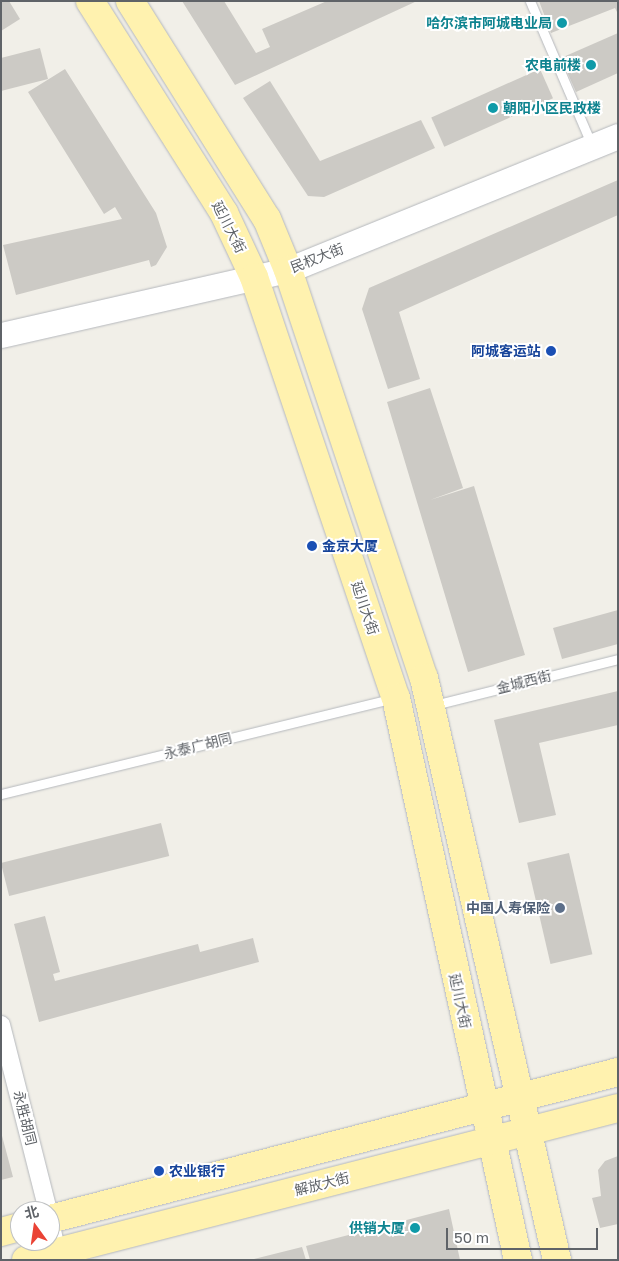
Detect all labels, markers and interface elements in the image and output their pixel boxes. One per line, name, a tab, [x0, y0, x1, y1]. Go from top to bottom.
place label: 哈尔滨市阿城电业局	[426, 15, 552, 31]
marker: 哈尔滨市阿城电业局	[556, 17, 568, 29]
place label: 农电前楼	[525, 57, 581, 73]
marker: 农电前楼	[585, 59, 597, 71]
place label: 朝阳小区民政楼	[503, 100, 601, 116]
marker: 朝阳小区民政楼	[487, 102, 499, 114]
street label: 延川大街	[209, 198, 249, 256]
street label: 民权大街	[288, 240, 346, 276]
place label: 阿城客运站	[471, 343, 541, 359]
marker: 阿城客运站	[545, 345, 557, 357]
place label: 金京大厦	[322, 538, 378, 554]
marker: 金京大厦	[306, 540, 318, 552]
street label: 延川大街	[348, 579, 382, 637]
street label: 金城西街	[495, 667, 553, 697]
street label: 永泰广胡同	[162, 729, 234, 763]
place label: 中国人寿保险	[466, 900, 550, 916]
marker: 中国人寿保险	[554, 902, 566, 914]
street label: 延川大街	[446, 972, 474, 1030]
street label: 永胜胡同	[10, 1089, 40, 1147]
place label: 农业银行	[169, 1163, 225, 1179]
marker: 农业银行	[153, 1165, 165, 1177]
street label: 解放大街	[293, 1169, 351, 1199]
north arrow	[10, 1201, 60, 1251]
text: 北	[23, 1202, 40, 1222]
scale bar	[449, 1218, 602, 1250]
place label: 供销大厦	[349, 1220, 405, 1236]
marker: 供销大厦	[409, 1222, 421, 1234]
text: 50 m	[454, 1228, 489, 1246]

